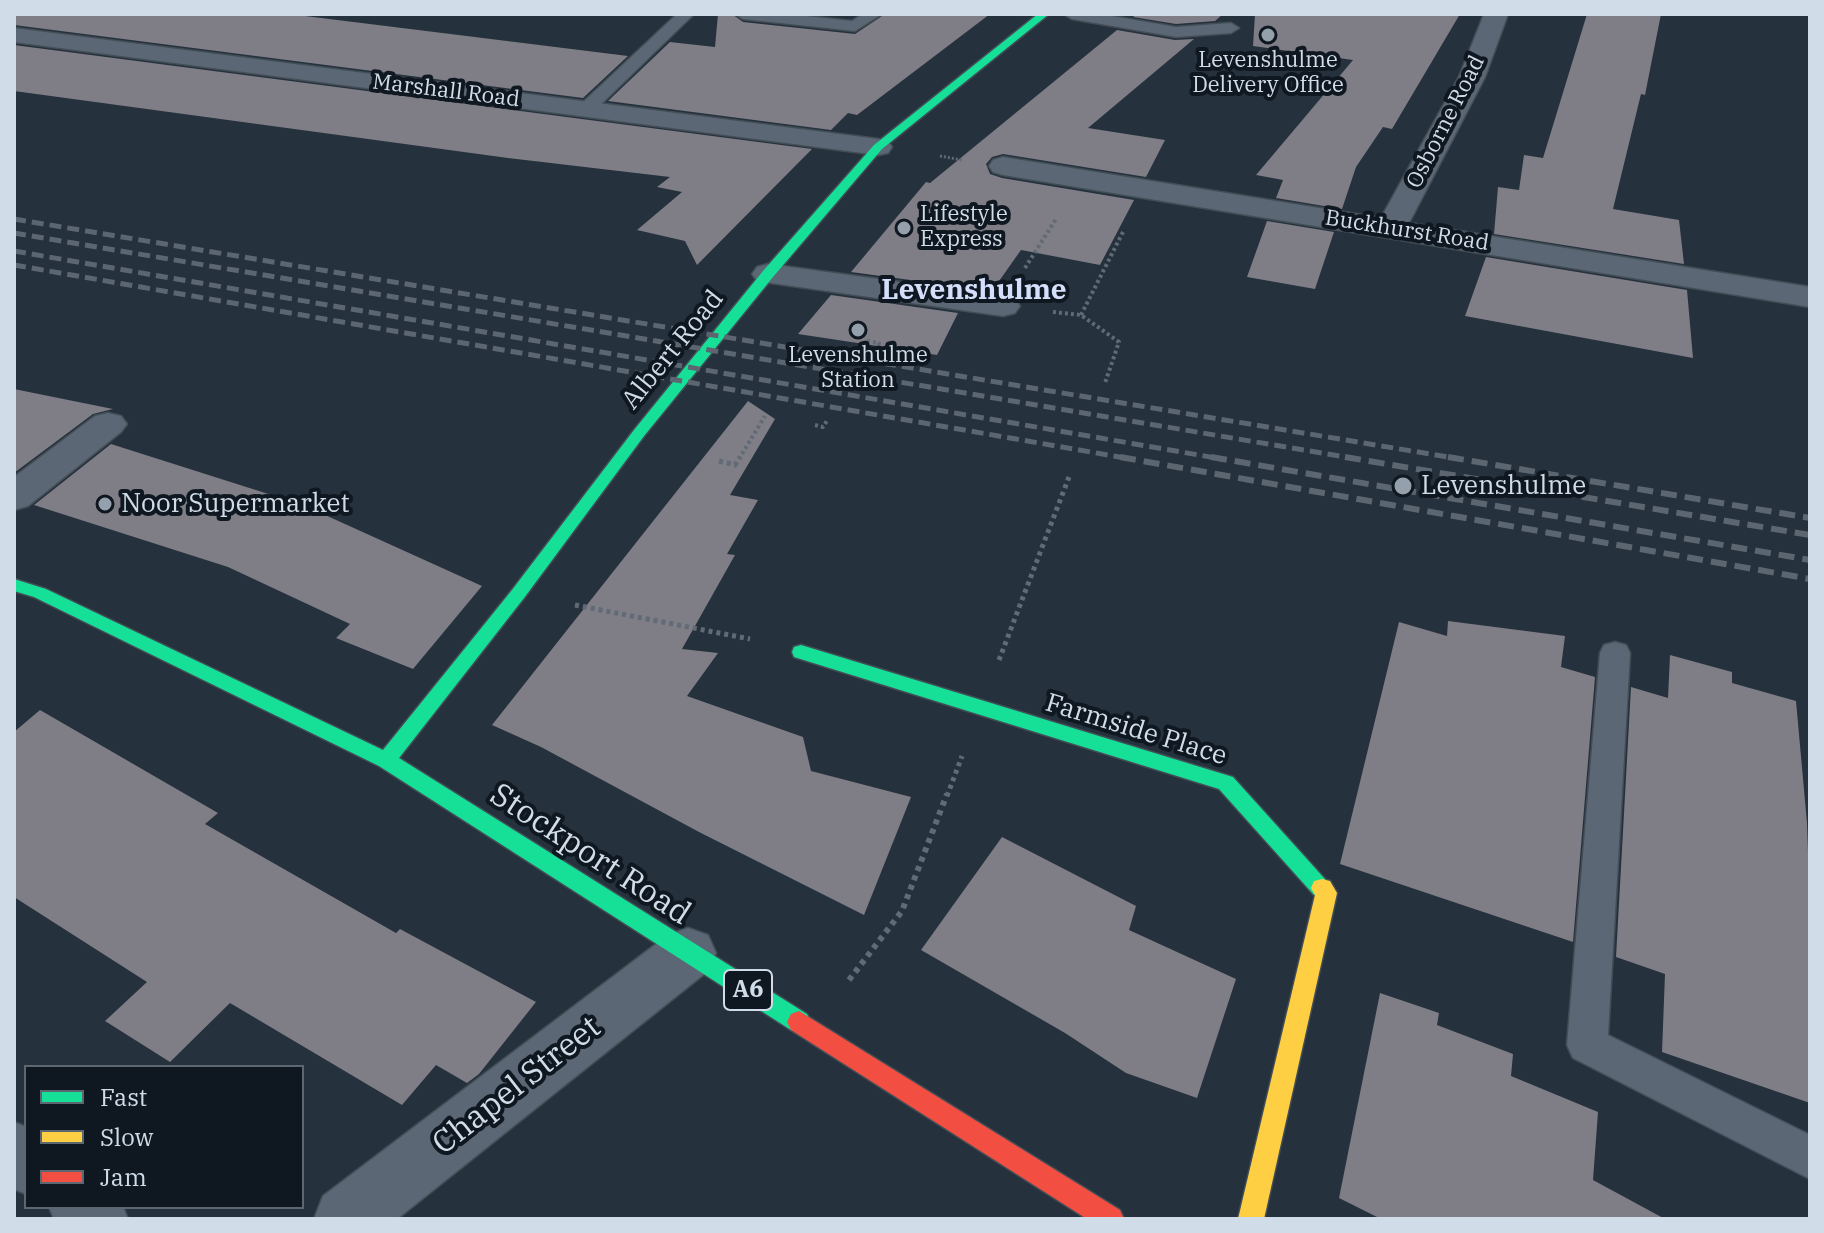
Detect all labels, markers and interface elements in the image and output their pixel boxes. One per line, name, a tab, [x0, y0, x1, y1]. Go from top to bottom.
marker: Levenshulme Delivery Office	[1259, 26, 1277, 44]
place label: Levenshulme Delivery Office	[1192, 48, 1344, 100]
street label: Osborne Road	[1401, 51, 1491, 193]
street label: Marshall Road	[371, 69, 521, 113]
place label: Lifestyle Express	[920, 202, 1008, 254]
street label: Buckhurst Road	[1323, 205, 1491, 257]
marker: Lifestyle Express	[895, 219, 913, 237]
district label: Levenshulme	[881, 274, 1067, 308]
street label: Albert Road	[616, 284, 730, 416]
marker: Levenshulme Station	[849, 321, 867, 339]
place label: Levenshulme Station	[788, 343, 928, 394]
place label: Levenshulme	[1421, 470, 1586, 502]
marker: Levenshulme	[1392, 475, 1414, 497]
place label: Noor Supermarket	[121, 488, 350, 520]
marker: Noor Supermarket	[96, 495, 114, 513]
street label: Farmside Place	[1042, 688, 1230, 772]
street label: Stockport Road	[483, 776, 697, 934]
road number: A6	[724, 970, 772, 1010]
street label: Chapel Street	[426, 1009, 608, 1163]
legend	[24, 1065, 304, 1209]
text: Fast	[100, 1081, 147, 1113]
text: Slow	[100, 1121, 153, 1153]
text: Jam	[100, 1161, 147, 1193]

